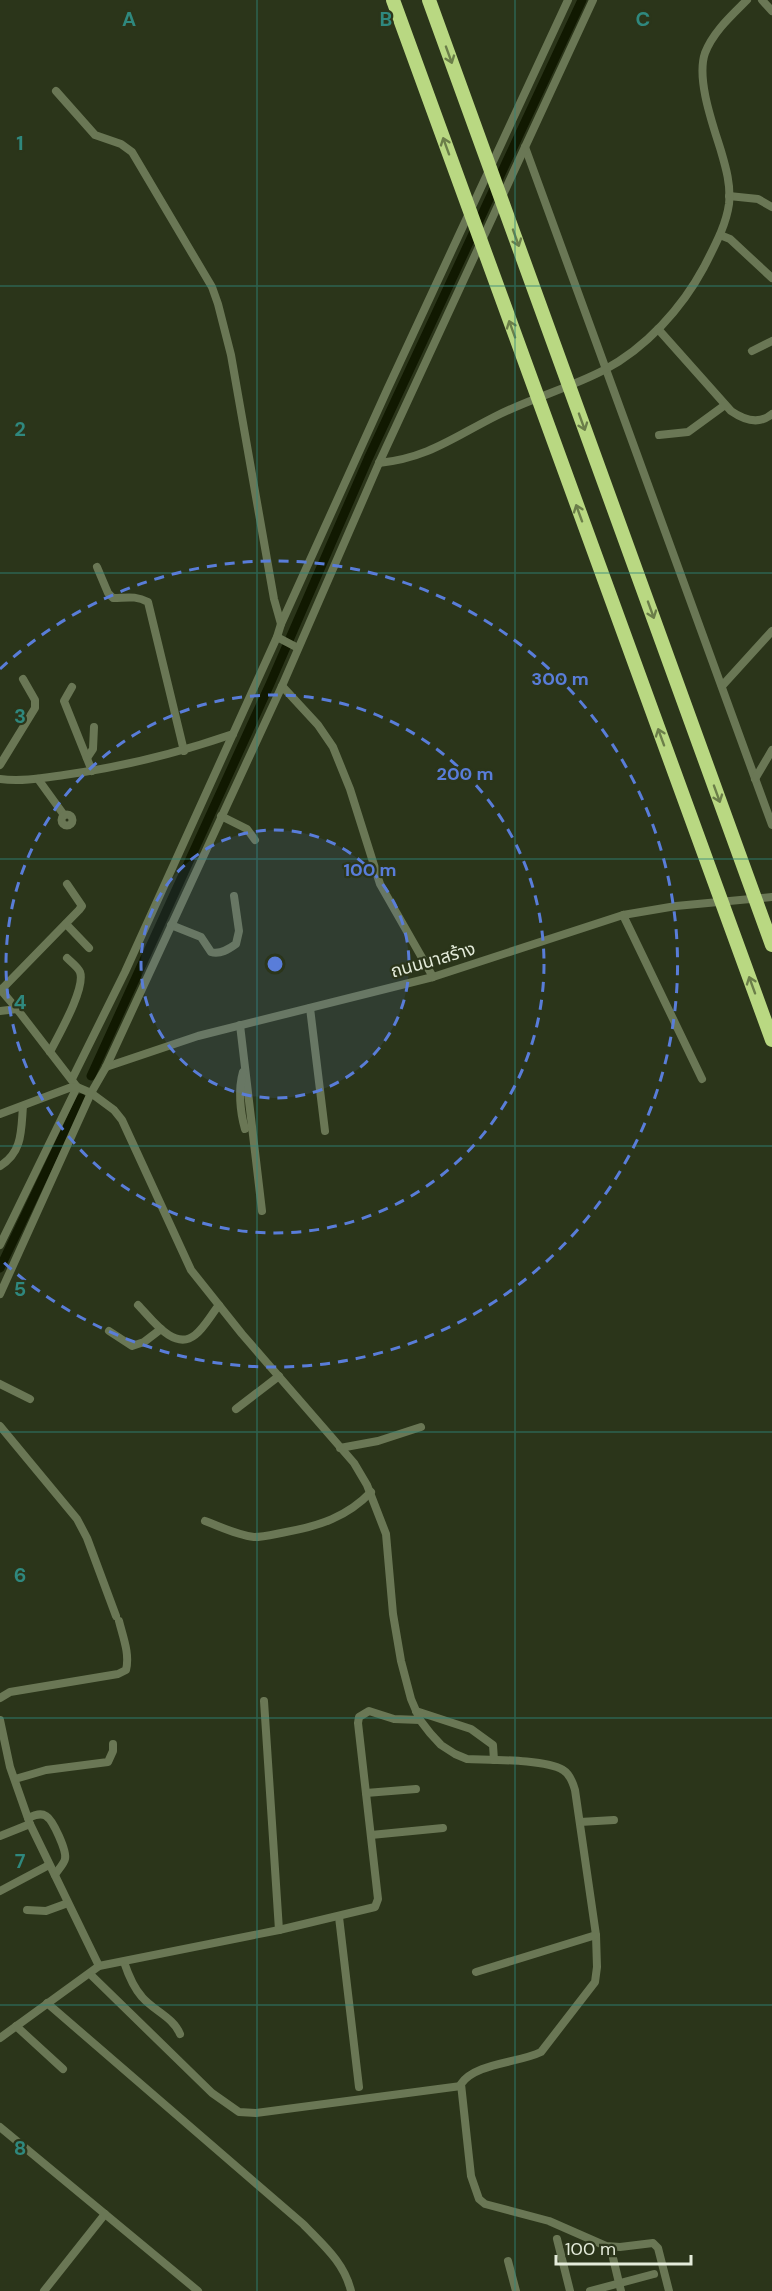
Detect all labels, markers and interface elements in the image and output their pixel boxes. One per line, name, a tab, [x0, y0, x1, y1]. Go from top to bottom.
text: A	[122, 6, 136, 32]
text: B	[380, 6, 392, 32]
text: C	[636, 6, 650, 32]
one-way arrow	[445, 45, 456, 64]
text: 1	[16, 130, 24, 156]
one-way arrow	[439, 137, 450, 156]
one-way arrow	[511, 228, 522, 247]
one-way arrow	[506, 320, 517, 339]
one-way arrow	[578, 412, 589, 430]
text: 2	[14, 416, 26, 442]
one-way arrow	[573, 504, 584, 522]
one-way arrow	[646, 600, 657, 619]
text: 300 m	[531, 667, 589, 691]
text: 3	[14, 703, 26, 729]
one-way arrow	[655, 728, 666, 747]
text: 200 m	[437, 762, 493, 786]
one-way arrow	[713, 784, 724, 802]
text: 100 m	[343, 858, 397, 882]
street label: ถนนนาสร้าง	[388, 936, 478, 984]
centre of rings	[265, 954, 285, 974]
one-way arrow	[746, 976, 757, 994]
text: 4	[14, 989, 27, 1015]
text: 5	[14, 1276, 26, 1302]
text: 6	[14, 1562, 26, 1588]
text: 7	[15, 1848, 26, 1874]
text: 8	[14, 2135, 26, 2161]
scale bar	[556, 2228, 691, 2266]
text: 100 m	[565, 2237, 616, 2261]

